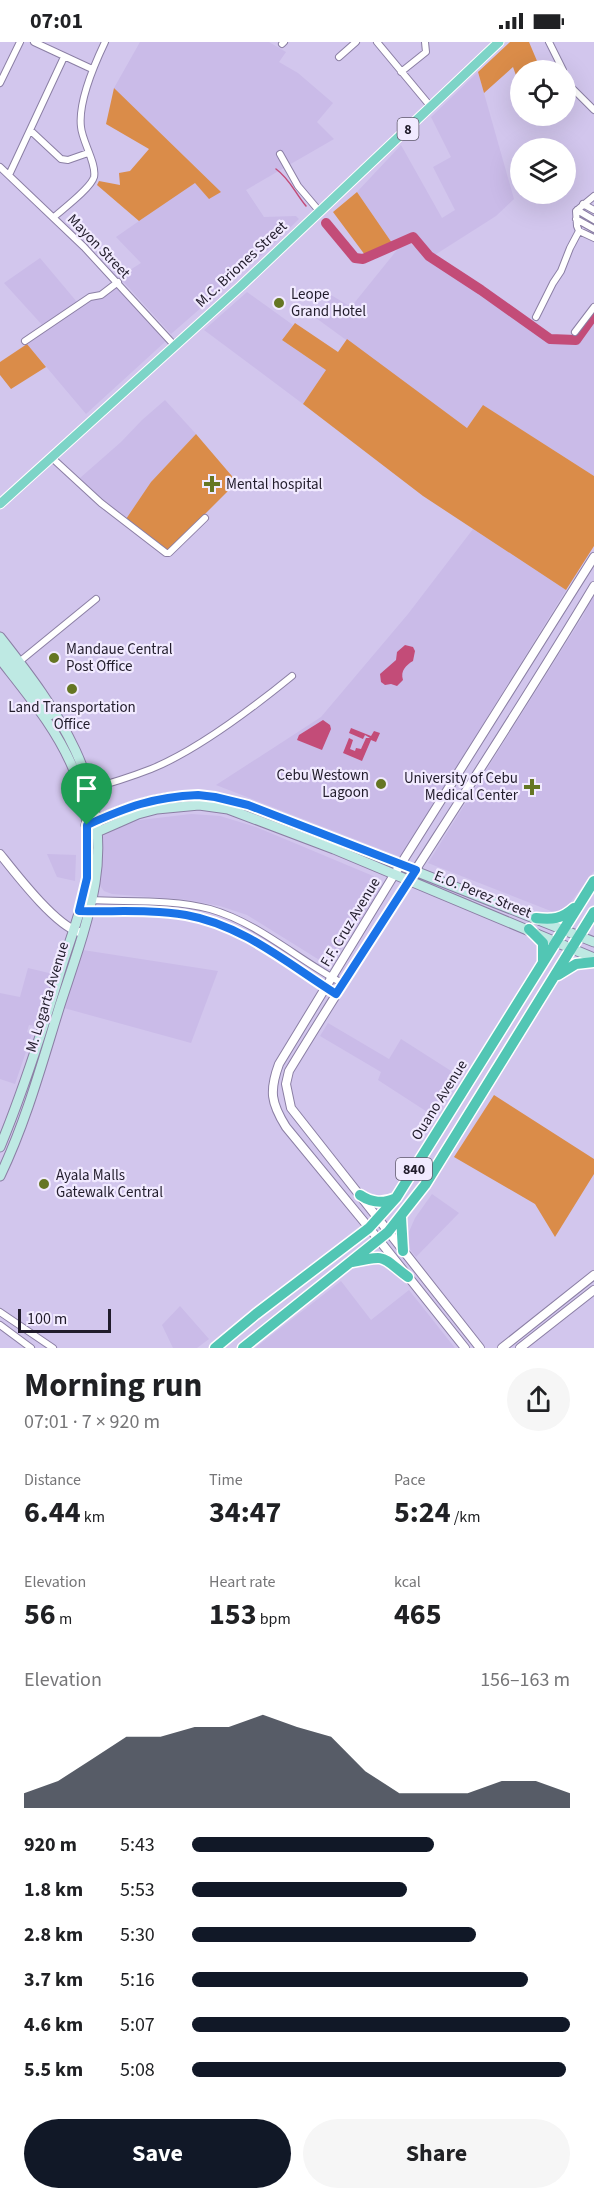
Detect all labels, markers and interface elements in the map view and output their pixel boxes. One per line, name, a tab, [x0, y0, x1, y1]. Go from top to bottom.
text: 07:01	[30, 5, 83, 37]
map controls	[510, 60, 576, 204]
button: locate	[510, 60, 576, 126]
road number: 8	[398, 118, 418, 140]
button: layers	[510, 138, 576, 204]
street label: Mayon Street	[62, 209, 135, 283]
street label: M.C. Briones Street	[191, 216, 292, 312]
place label: Leope Grand Hotel	[291, 284, 366, 322]
marker: Leope Grand Hotel	[272, 296, 286, 310]
place label: Mental hospital	[226, 474, 323, 495]
marker: Mental hospital	[203, 475, 221, 493]
place label: Mandaue Central Post Office	[66, 639, 173, 677]
marker: Mandaue Central Post Office	[47, 651, 61, 665]
marker: Land Transportation Office	[65, 682, 79, 696]
place label: Land Transportation Office	[8, 697, 136, 735]
pin	[61, 763, 112, 825]
place label: Cebu Westown Lagoon	[276, 765, 369, 803]
place label: University of Cebu Medical Center	[404, 768, 519, 806]
icon: arrive	[70, 772, 103, 805]
marker: Cebu Westown Lagoon	[374, 777, 388, 791]
marker: University of Cebu Medical Center	[523, 778, 541, 796]
street label: E.O. Perez Street	[431, 865, 535, 924]
street label: F.F. Cruz Avenue	[316, 874, 385, 971]
street label: M. Logarta Avenue	[21, 939, 74, 1055]
street label: Ouano Avenue	[406, 1056, 473, 1145]
road number: 840	[396, 1158, 432, 1180]
place label: Ayala Malls Gatewalk Central	[56, 1165, 163, 1203]
marker: Ayala Malls Gatewalk Central	[37, 1177, 51, 1191]
scale bar	[18, 1306, 111, 1334]
text: 100 m	[27, 1308, 67, 1330]
text: Morning run	[24, 1362, 202, 1409]
button: share	[507, 1368, 570, 1431]
text: 07:01 · 7 × 920 m	[24, 1408, 160, 1436]
text: Distance	[24, 1469, 81, 1491]
text: Time	[209, 1469, 243, 1491]
text: Pace	[394, 1469, 425, 1491]
text: 6.44	[24, 1491, 81, 1534]
text: 34:47	[209, 1491, 281, 1534]
text: 5:24	[394, 1491, 451, 1534]
text: km	[81, 1506, 105, 1528]
text: /km	[451, 1506, 481, 1528]
text: Elevation	[24, 1571, 86, 1593]
text: Heart rate	[209, 1571, 276, 1593]
text: kcal	[394, 1571, 421, 1593]
text: 56	[24, 1593, 56, 1636]
text: 153	[209, 1593, 257, 1636]
text: 465	[394, 1593, 442, 1636]
text: m	[56, 1608, 72, 1630]
text: bpm	[257, 1608, 291, 1630]
text: Elevation	[24, 1666, 102, 1694]
text: 156–163 m	[480, 1666, 570, 1694]
text: 920 m	[24, 1831, 77, 1859]
text: 5:43	[120, 1831, 155, 1859]
text: 1.8 km	[24, 1876, 83, 1904]
text: 5:53	[120, 1876, 155, 1904]
text: 2.8 km	[24, 1921, 83, 1949]
text: 5:30	[120, 1921, 155, 1949]
text: 3.7 km	[24, 1966, 83, 1994]
text: 5:16	[120, 1966, 155, 1994]
text: 4.6 km	[24, 2011, 83, 2039]
text: 5:07	[120, 2011, 155, 2039]
text: 5.5 km	[24, 2056, 83, 2084]
text: 5:08	[120, 2056, 155, 2084]
button: Save	[24, 2119, 291, 2188]
button: Share	[303, 2119, 570, 2188]

